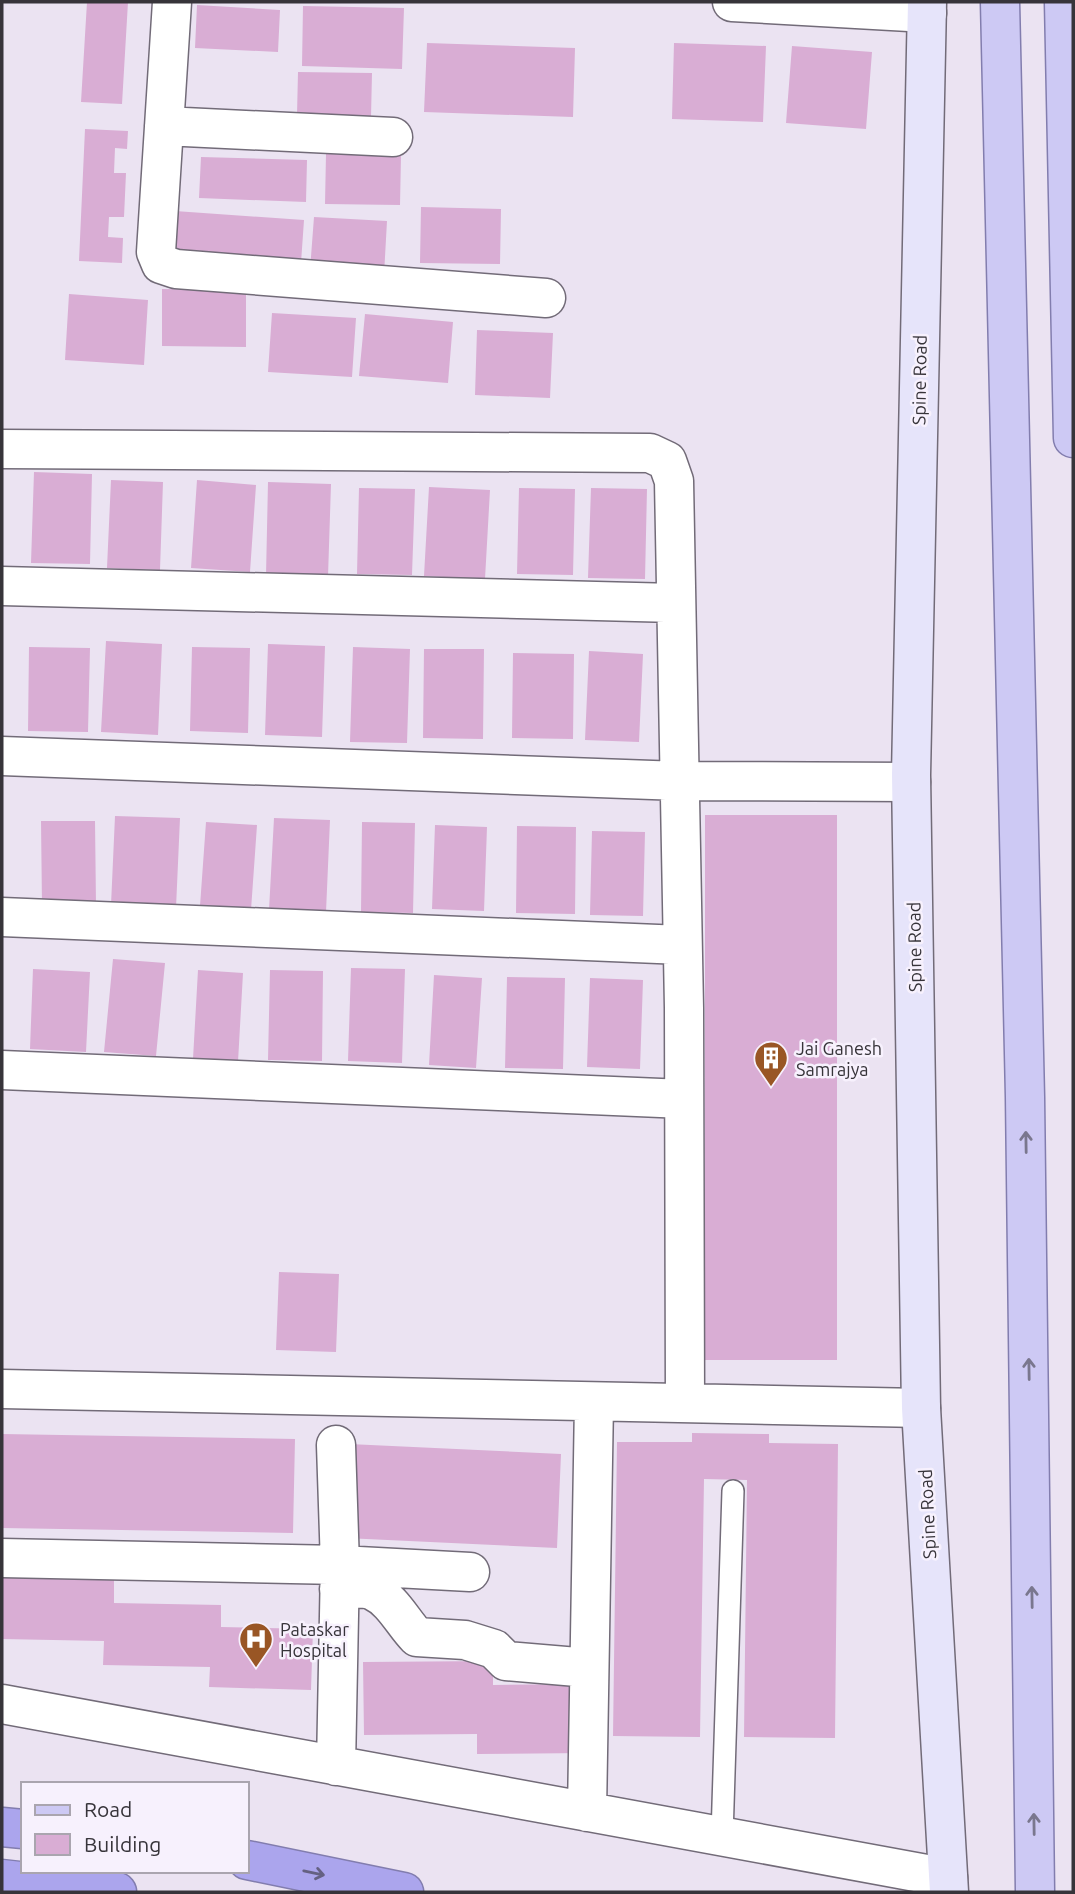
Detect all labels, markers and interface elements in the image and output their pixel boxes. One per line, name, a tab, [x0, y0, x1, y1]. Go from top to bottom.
street label: Spine Road	[908, 335, 930, 425]
street label: Spine Road	[903, 902, 925, 992]
place label: Jai Ganesh Samrajya	[796, 1038, 882, 1079]
building icon: Jai Ganesh Samrajya	[752, 1039, 790, 1088]
one-way arrow	[1019, 1130, 1033, 1153]
one-way arrow	[1022, 1358, 1035, 1381]
street label: Spine Road	[915, 1468, 939, 1560]
one-way arrow	[1025, 1585, 1038, 1608]
place label: Pataskar Hospital	[280, 1619, 349, 1660]
hospital icon: Pataskar Hospital	[237, 1620, 275, 1669]
legend	[21, 1782, 248, 1873]
text: Road	[84, 1797, 132, 1821]
one-way arrow	[1028, 1813, 1041, 1836]
text: Building	[84, 1832, 161, 1856]
one-way arrow	[302, 1867, 325, 1880]

